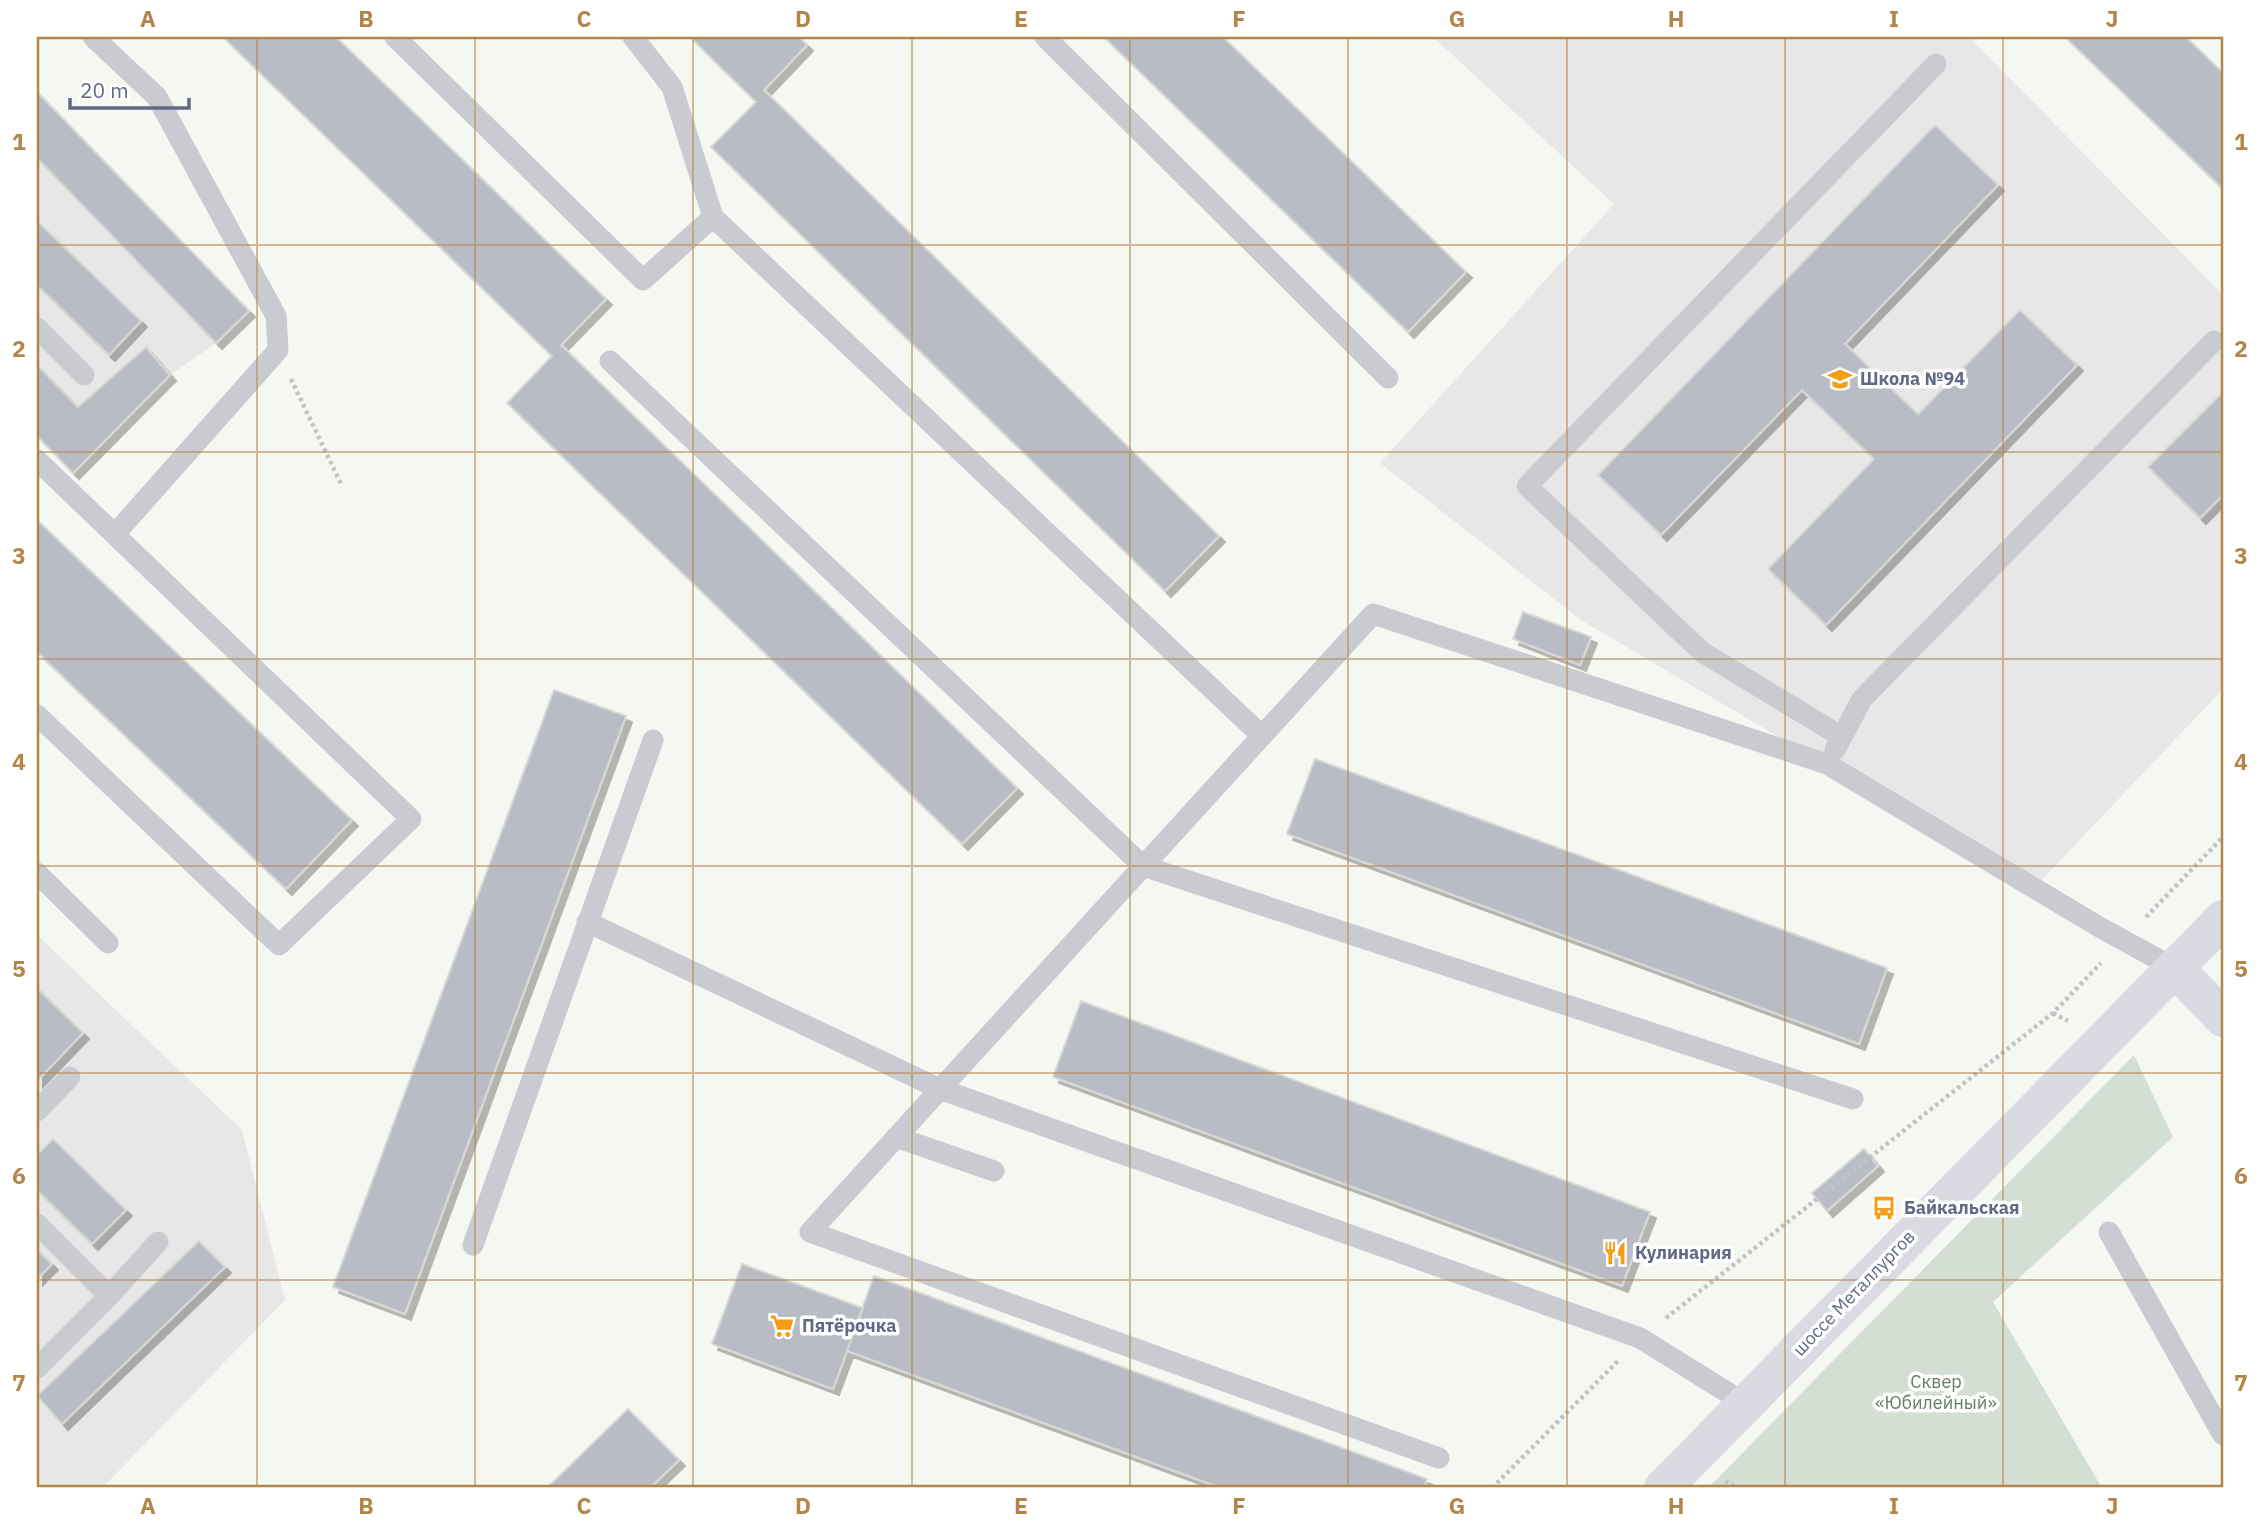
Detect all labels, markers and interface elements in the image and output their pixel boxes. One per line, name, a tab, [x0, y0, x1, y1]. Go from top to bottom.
text: A	[140, 3, 156, 33]
text: B	[358, 3, 374, 33]
text: C	[577, 3, 592, 33]
text: D	[795, 3, 811, 33]
text: E	[1014, 3, 1028, 33]
text: F	[1232, 3, 1246, 33]
text: G	[1449, 3, 1465, 33]
text: H	[1668, 3, 1684, 33]
text: I	[1889, 3, 1899, 33]
text: J	[2106, 3, 2118, 33]
scale bar	[70, 66, 189, 110]
text: 20 m	[80, 76, 129, 104]
text: 1	[12, 126, 26, 156]
text: 1	[2234, 126, 2248, 156]
text: 2	[12, 333, 26, 363]
text: 2	[2234, 333, 2248, 363]
school or university icon: Школа №94	[1826, 365, 1854, 393]
place label: Школа №94	[1860, 367, 1965, 390]
text: 3	[12, 540, 26, 570]
text: 3	[2234, 540, 2248, 570]
text: 4	[12, 746, 26, 776]
text: 4	[2234, 746, 2248, 776]
text: 5	[12, 953, 26, 983]
text: 5	[2234, 953, 2248, 983]
text: 6	[12, 1160, 26, 1190]
text: 6	[2234, 1160, 2248, 1190]
bus stop icon: Байкальская	[1870, 1194, 1898, 1222]
place label: Байкальская	[1904, 1196, 2019, 1219]
street label: шоссе Металлургов	[1788, 1225, 1920, 1360]
restaurant icon: Кулинария	[1601, 1239, 1629, 1267]
place label: Кулинария	[1635, 1241, 1732, 1264]
supermarket icon: Пятёрочка	[768, 1312, 796, 1340]
place label: Пятёрочка	[802, 1314, 896, 1337]
text: 7	[12, 1367, 26, 1397]
text: 7	[2234, 1367, 2248, 1397]
park label: Сквер «Юбилейный»	[1875, 1370, 1997, 1414]
text: A	[140, 1490, 156, 1520]
text: B	[358, 1490, 374, 1520]
text: C	[577, 1490, 592, 1520]
text: D	[795, 1490, 811, 1520]
text: E	[1014, 1490, 1028, 1520]
text: F	[1232, 1490, 1246, 1520]
text: G	[1449, 1490, 1465, 1520]
text: H	[1668, 1490, 1684, 1520]
text: I	[1889, 1490, 1899, 1520]
text: J	[2106, 1490, 2118, 1520]

